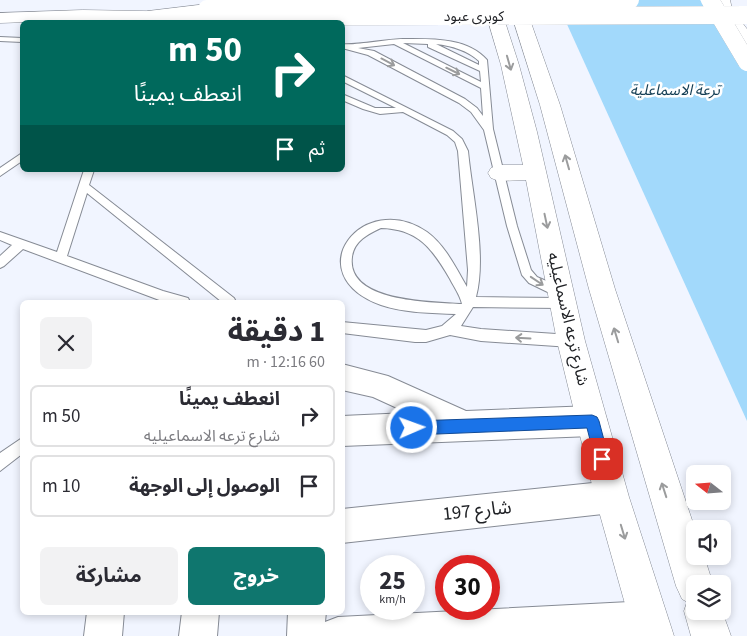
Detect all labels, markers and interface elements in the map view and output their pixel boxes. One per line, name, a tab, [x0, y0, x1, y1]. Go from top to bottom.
street label: كوبرى عبود	[444, 7, 504, 27]
text: 50 m	[168, 25, 242, 75]
icon: right	[260, 40, 325, 105]
one-way arrow	[505, 55, 515, 71]
one-way arrow	[380, 58, 395, 67]
one-way arrow	[445, 67, 460, 76]
text: انعطف يمينًا	[134, 78, 242, 110]
water label: ترعة الاسماعلية	[630, 80, 723, 101]
icon: arrive	[271, 135, 299, 163]
text: ثم	[309, 136, 325, 163]
one-way arrow	[561, 154, 571, 170]
one-way arrow	[542, 213, 552, 229]
street label: شارع ترعه الاسماعيليه	[541, 250, 594, 388]
one-way arrow	[530, 276, 544, 286]
text: 1 دقيقة	[228, 310, 325, 353]
button: close	[40, 317, 92, 369]
one-way arrow	[610, 327, 620, 343]
one-way arrow	[515, 334, 531, 343]
text: 60 m · 12:16	[246, 351, 325, 373]
text: انعطف يمينًا	[179, 386, 280, 413]
position arrow	[385, 401, 437, 453]
icon: right	[295, 402, 323, 430]
text: 50 m	[42, 403, 80, 430]
text: شارع ترعه الاسماعيليه	[144, 425, 280, 447]
pin	[581, 438, 623, 480]
icon: arrive	[588, 445, 616, 473]
north arrow	[686, 465, 731, 510]
map controls	[686, 465, 731, 620]
icon: arrive	[295, 472, 323, 500]
text: 10 m	[42, 473, 80, 500]
text: الوصول إلى الوجهة	[129, 473, 280, 500]
one-way arrow	[659, 483, 668, 498]
street label: شارع 197	[441, 494, 513, 528]
button: sound	[686, 520, 731, 565]
one-way arrow	[618, 524, 628, 540]
button: مشاركة	[40, 547, 178, 605]
button: خروج	[188, 547, 325, 605]
speed limit sign: 30	[435, 555, 500, 620]
text: 25	[379, 563, 406, 599]
button: layers	[686, 575, 731, 620]
text: km/h	[379, 591, 406, 608]

